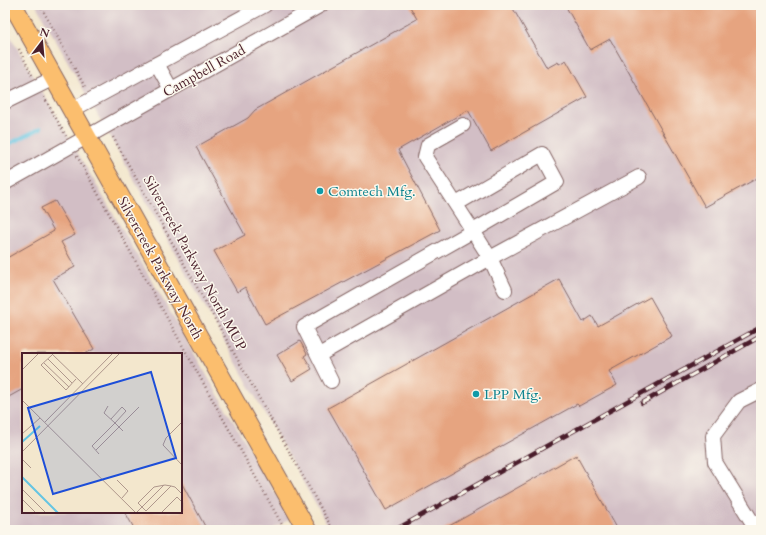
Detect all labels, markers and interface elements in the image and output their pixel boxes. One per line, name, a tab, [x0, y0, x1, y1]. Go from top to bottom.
north arrow	[22, 22, 62, 62]
text: N	[38, 24, 52, 42]
street label: Campbell Road	[159, 40, 249, 102]
street label: Silvercreek Parkway North MUP	[140, 173, 250, 353]
place label: Comtech Mfg.	[328, 182, 416, 201]
marker: Comtech Mfg.	[315, 186, 325, 196]
street label: Silvercreek Parkway North	[114, 194, 206, 342]
inset map	[22, 353, 182, 513]
place label: LPP Mfg.	[484, 385, 542, 404]
marker: LPP Mfg.	[471, 389, 481, 399]

